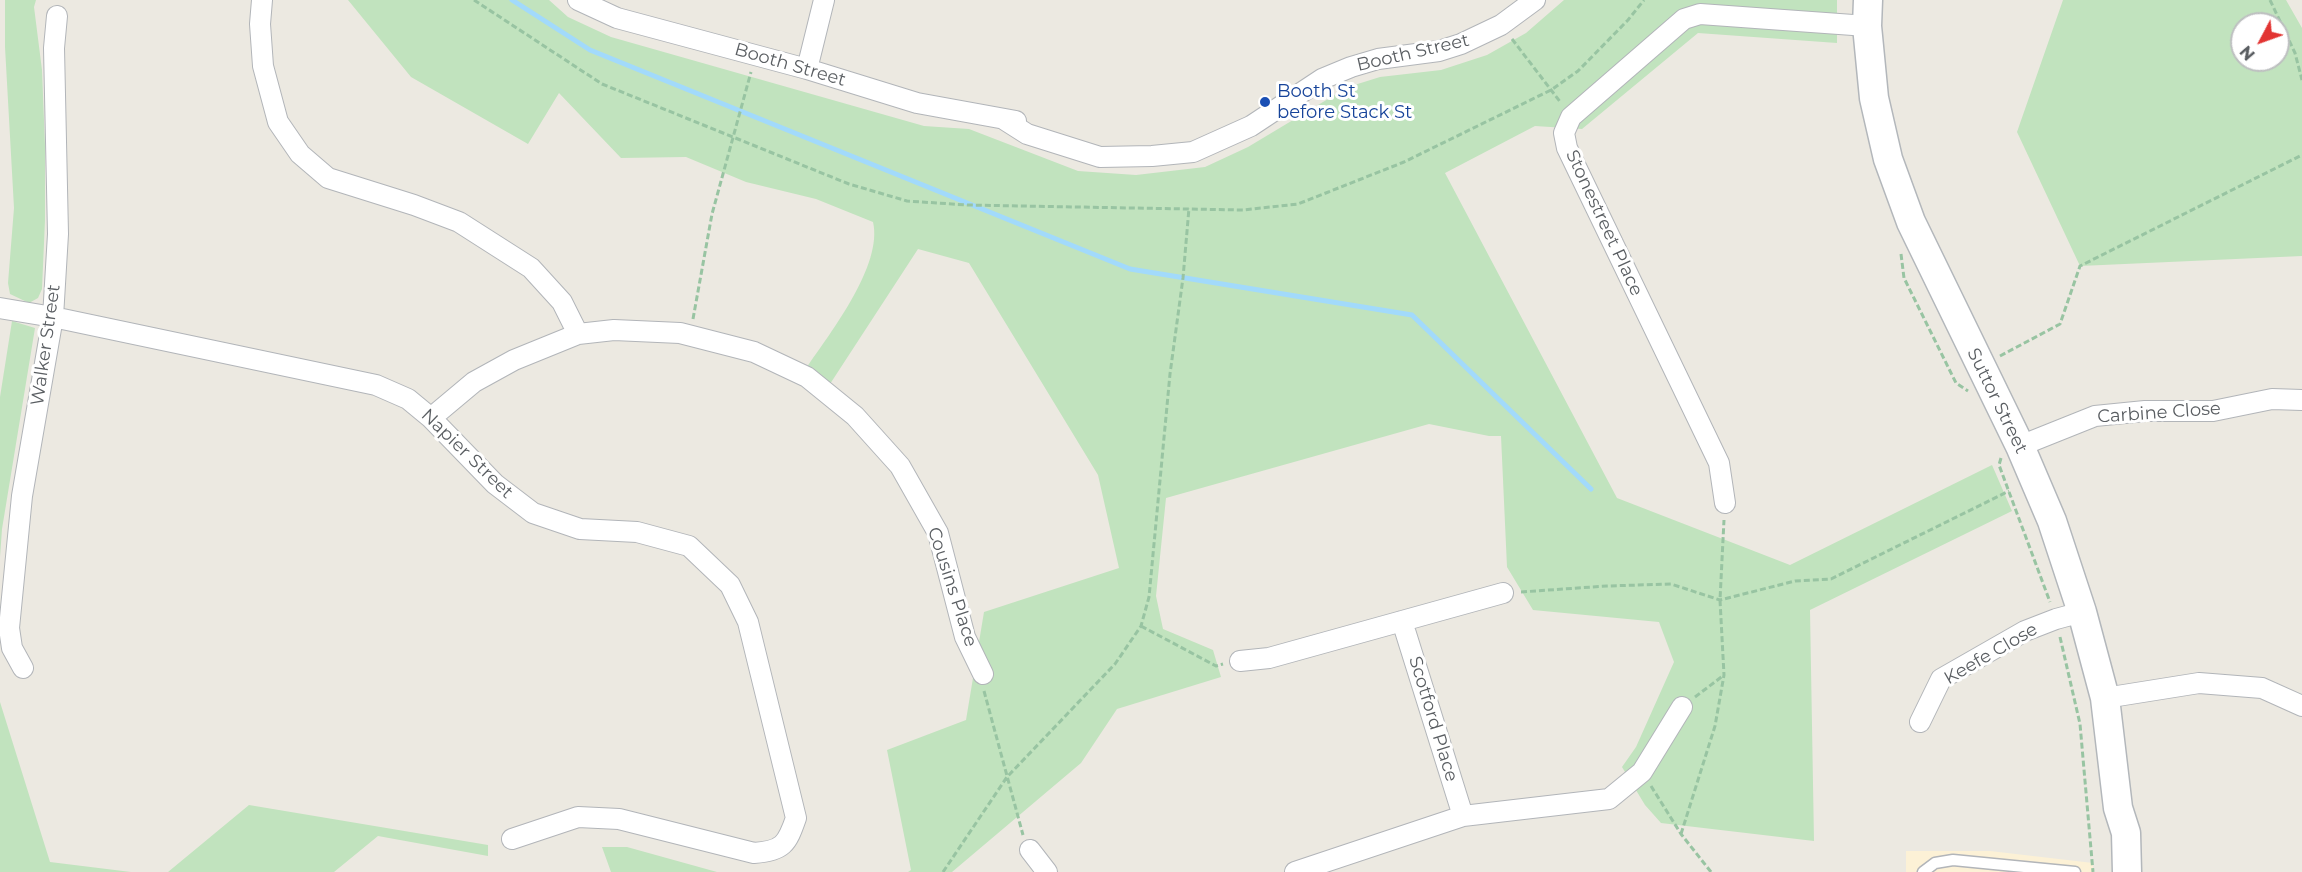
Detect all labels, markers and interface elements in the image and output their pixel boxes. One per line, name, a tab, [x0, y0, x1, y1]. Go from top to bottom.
north arrow	[2230, 12, 2290, 72]
street label: Booth Street	[1355, 30, 1471, 76]
street label: Booth Street	[732, 39, 848, 91]
text: N	[2236, 42, 2259, 64]
place label: Booth St before Stack St	[1277, 81, 1412, 124]
marker: Booth St before Stack St	[1258, 95, 1272, 109]
street label: Stonestreet Place	[1561, 147, 1647, 299]
street label: Walker Street	[27, 283, 65, 407]
street label: Suttor Street	[1962, 345, 2032, 457]
street label: Carbine Close	[2097, 398, 2221, 428]
street label: Napier Street	[417, 405, 517, 503]
street label: Cousins Place	[923, 525, 981, 649]
street label: Keefe Close	[1940, 619, 2042, 689]
street label: Scotford Place	[1404, 654, 1462, 784]

